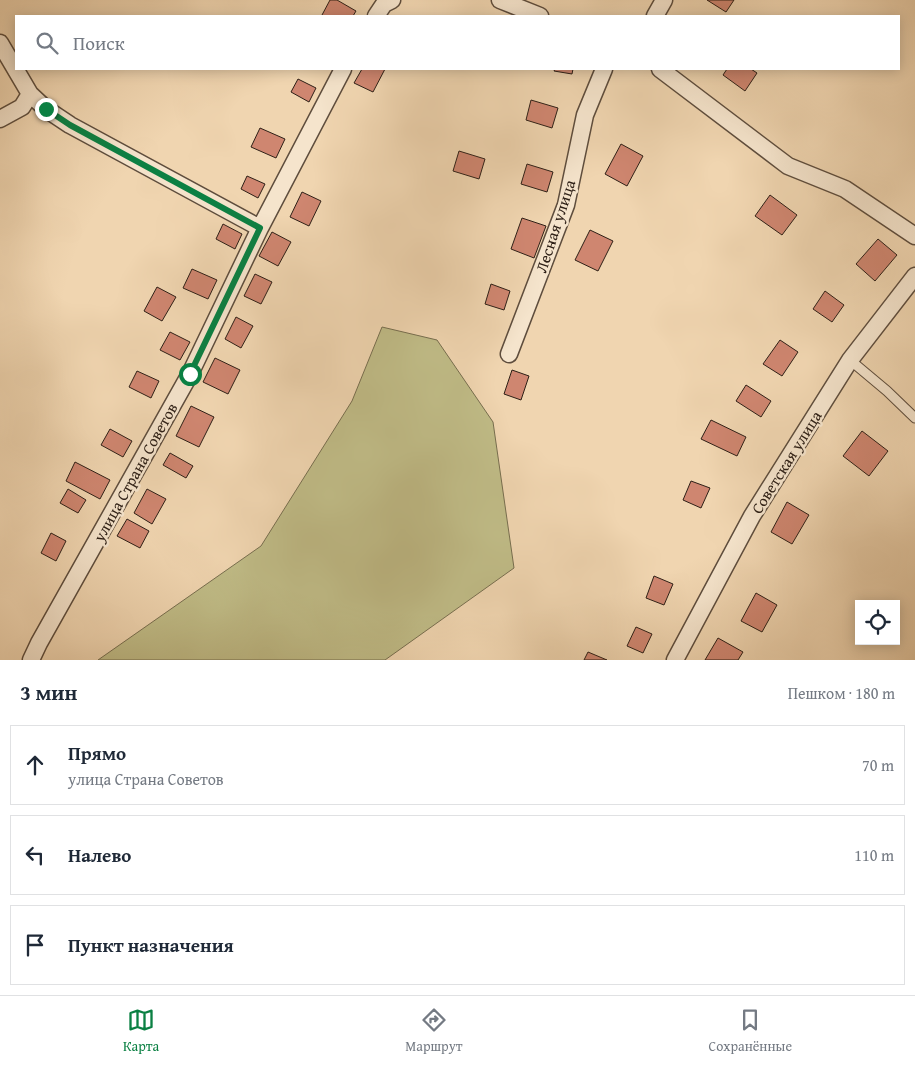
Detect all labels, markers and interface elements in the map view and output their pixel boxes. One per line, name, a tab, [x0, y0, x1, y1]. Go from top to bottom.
search box	[15, 15, 900, 70]
icon: search	[33, 29, 61, 57]
text: Поиск	[73, 29, 125, 57]
route end	[35, 98, 58, 121]
street label: Лесная улица	[529, 176, 581, 276]
route start	[179, 363, 202, 386]
street label: улица Страна Советов	[86, 398, 183, 547]
street label: Советская улица	[745, 405, 828, 518]
map controls	[855, 600, 900, 645]
button: locate	[855, 600, 900, 645]
text: 3 мин	[20, 677, 77, 708]
text: Пешком · 180 m	[788, 681, 895, 705]
text: Прямо	[68, 739, 126, 767]
icon: ahead	[21, 751, 49, 779]
text: 70 m	[862, 753, 894, 777]
text: улица Страна Советов	[68, 767, 224, 791]
icon: left	[21, 841, 49, 869]
text: Налево	[68, 841, 131, 869]
text: 110 m	[854, 843, 894, 867]
icon: arrive	[21, 931, 49, 959]
text: Пункт назначения	[68, 931, 234, 959]
tab: Карта	[123, 1006, 159, 1056]
tab: Маршрут	[405, 1006, 463, 1056]
tab: Сохранённые	[709, 1006, 792, 1056]

